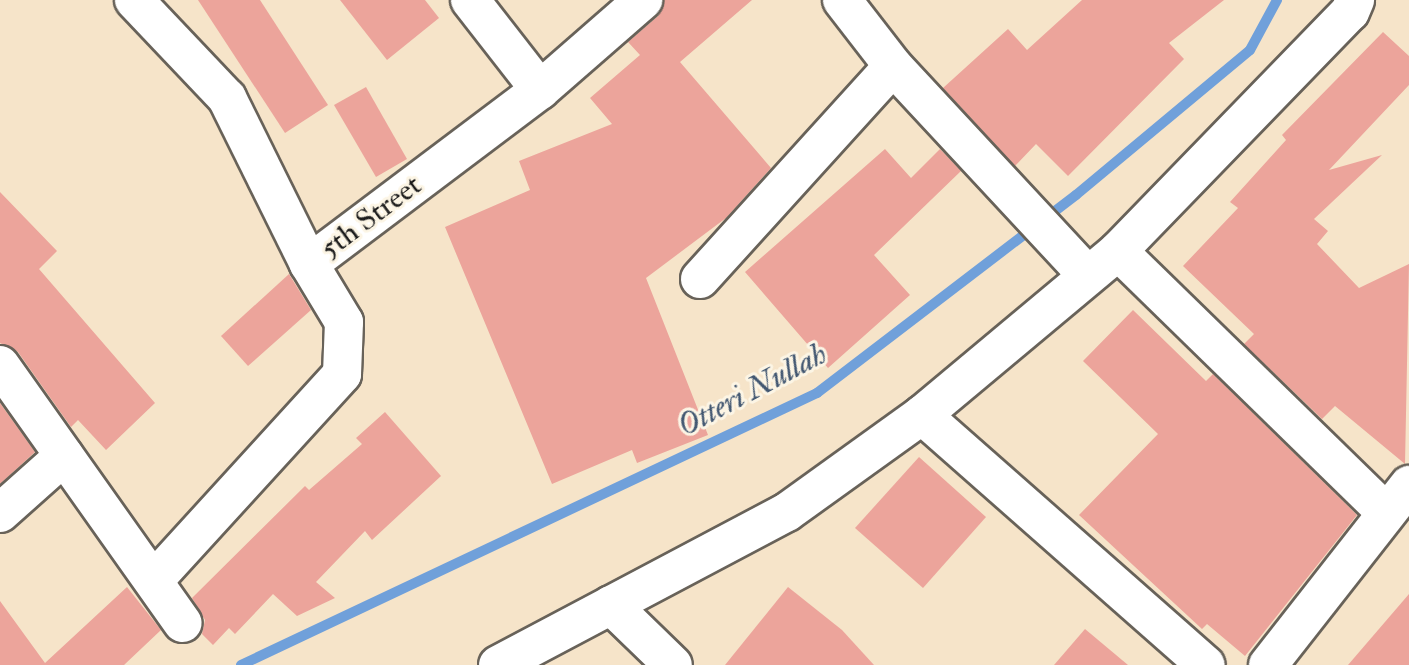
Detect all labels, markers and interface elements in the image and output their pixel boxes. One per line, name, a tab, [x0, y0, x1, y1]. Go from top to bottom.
street label: 5th Street	[313, 167, 429, 267]
water label: Otteri Nullah	[671, 335, 833, 445]

